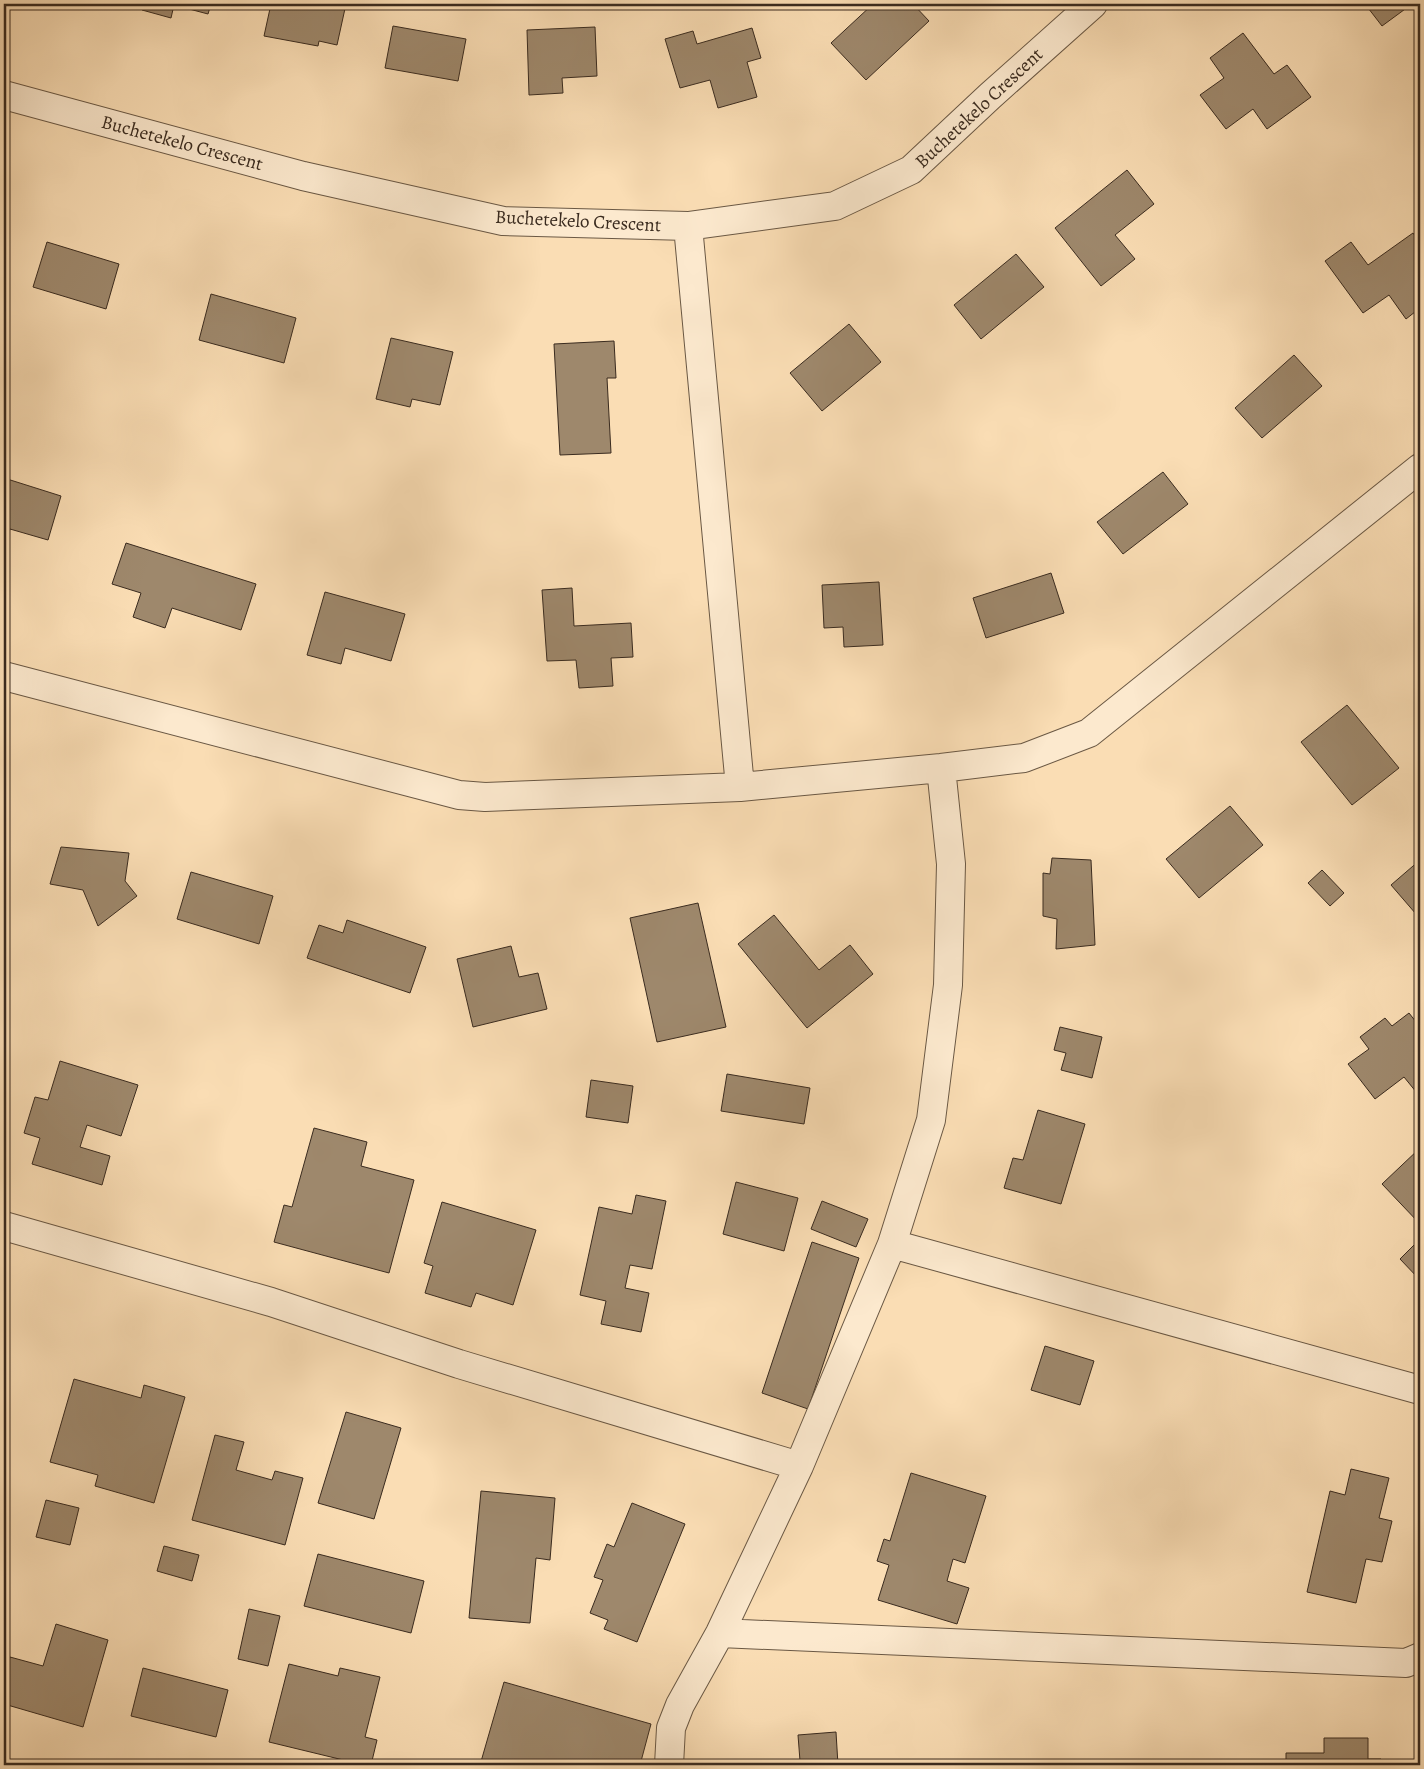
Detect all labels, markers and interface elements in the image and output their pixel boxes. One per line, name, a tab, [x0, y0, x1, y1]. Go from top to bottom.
street label: Buchetekelo Crescent	[909, 42, 1049, 174]
street label: Buchetekelo Crescent	[98, 109, 266, 177]
street label: Buchetekelo Crescent	[494, 204, 662, 238]

